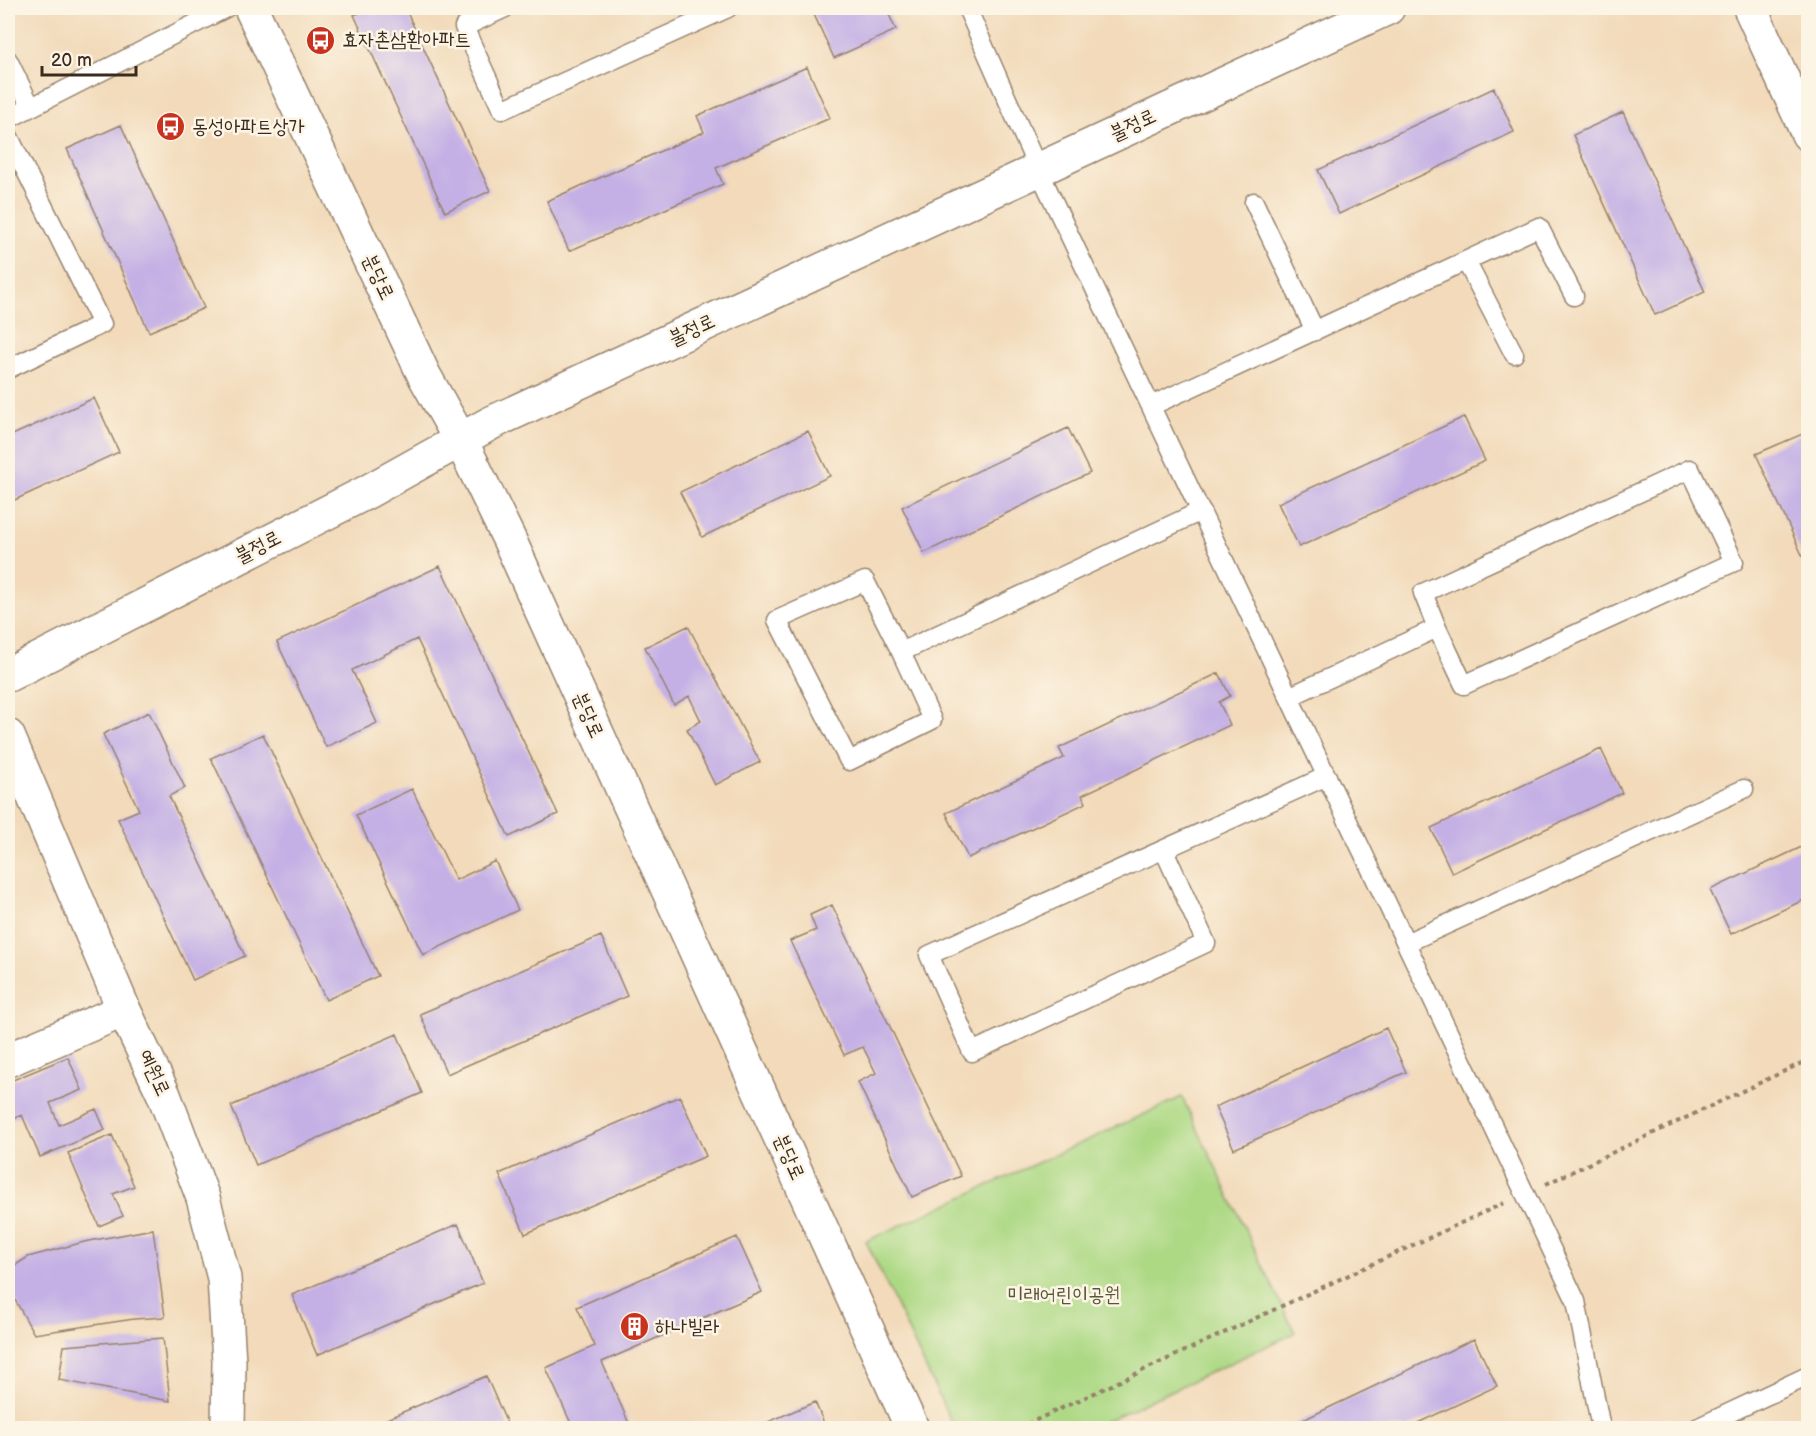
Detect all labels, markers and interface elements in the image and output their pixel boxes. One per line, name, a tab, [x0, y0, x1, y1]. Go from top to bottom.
bus stop icon: 효자촌삼환아파트	[305, 24, 337, 56]
place label: 효자촌삼환아파트	[342, 28, 471, 52]
scale bar	[42, 39, 136, 77]
text: 20 m	[51, 50, 92, 71]
street label: 불정로	[1106, 104, 1160, 146]
bus stop icon: 동성아파트상가	[155, 111, 187, 143]
place label: 동성아파트상가	[192, 115, 305, 139]
street label: 분당로	[357, 250, 399, 304]
street label: 불정로	[665, 309, 719, 351]
street label: 불정로	[231, 525, 285, 569]
street label: 분당로	[567, 688, 609, 742]
street label: 예원로	[133, 1046, 175, 1100]
street label: 분당로	[768, 1130, 810, 1184]
park label: 미래어린이공원	[1008, 1283, 1120, 1307]
building icon: 하나빌라	[618, 1311, 650, 1343]
place label: 하나빌라	[655, 1315, 719, 1339]

